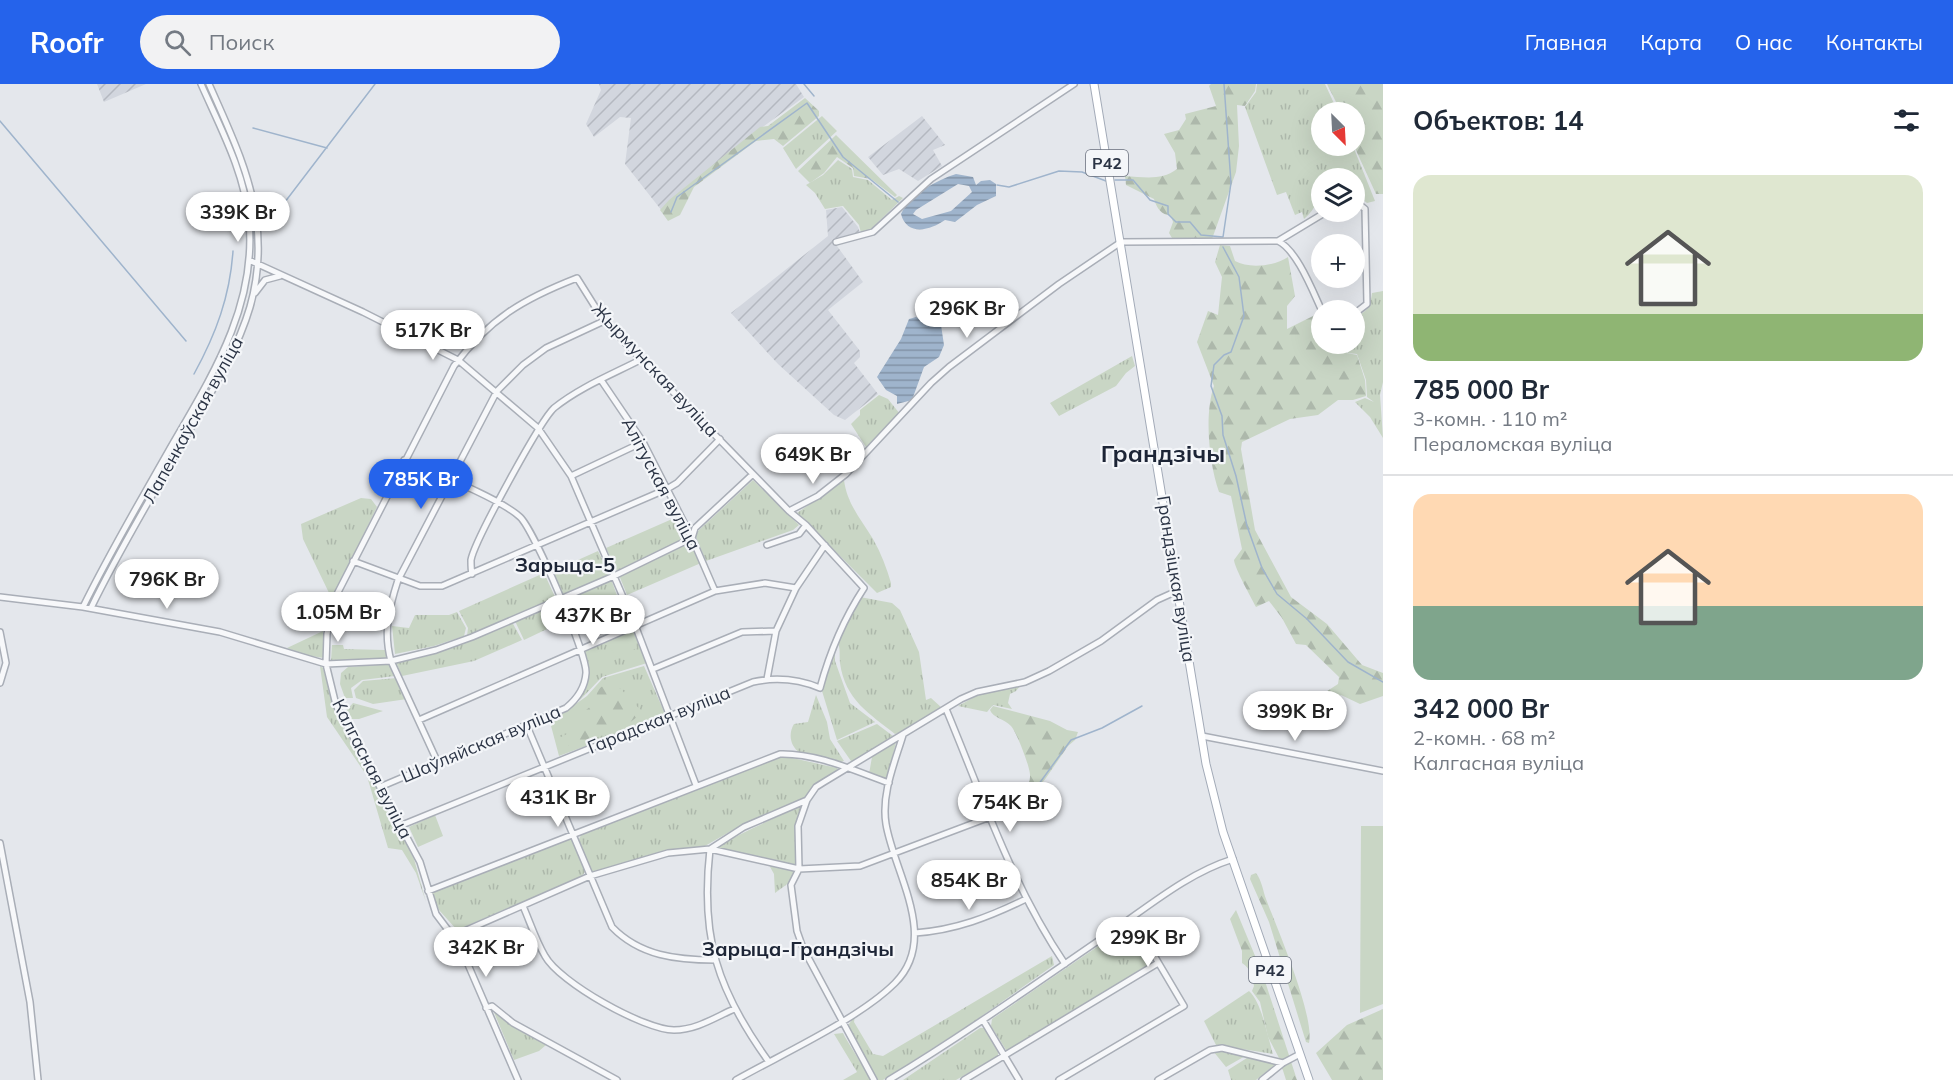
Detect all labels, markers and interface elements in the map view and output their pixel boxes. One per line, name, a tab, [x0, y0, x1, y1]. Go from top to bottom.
search box	[140, 15, 560, 69]
text: Roofr	[30, 25, 104, 60]
icon: search	[161, 26, 194, 59]
text: Поиск	[209, 28, 274, 56]
text: Главная	[1525, 29, 1607, 55]
text: Карта	[1640, 29, 1702, 55]
text: О нас	[1735, 29, 1793, 55]
text: Контакты	[1826, 29, 1923, 55]
north arrow	[1311, 102, 1365, 156]
map controls	[1311, 102, 1365, 354]
text: Объектов: 14	[1413, 104, 1584, 137]
icon: filters	[1890, 104, 1923, 137]
road number: Р42	[1086, 150, 1128, 176]
button: layers	[1311, 168, 1365, 222]
pin: 339K Br	[183, 192, 293, 243]
text: 339K Br	[200, 199, 276, 224]
icon: home	[1614, 214, 1722, 322]
button: +	[1311, 234, 1365, 288]
pin: 296K Br	[912, 288, 1022, 339]
text: 296K Br	[929, 295, 1005, 320]
street label: Жырмунская вуліца	[587, 298, 724, 442]
button: −	[1311, 300, 1365, 354]
pin: 517K Br	[378, 310, 488, 361]
text: 517K Br	[395, 317, 471, 342]
street label: Лапенкаўская вуліца	[137, 332, 248, 507]
text: 785 000 Br	[1413, 373, 1549, 406]
text: 3-комн. · 110 m²	[1413, 406, 1567, 431]
street label: Алітуская вуліца	[617, 414, 706, 554]
text: Пераломская вуліца	[1413, 431, 1612, 456]
pin: 649K Br	[758, 434, 868, 485]
district label: Грандзічы	[1101, 438, 1225, 468]
text: 649K Br	[775, 441, 851, 466]
pin: 785K Br	[366, 459, 476, 510]
text: 785K Br	[383, 466, 459, 491]
street label: Грандзіцкая вуліца	[1152, 494, 1201, 664]
icon: home	[1614, 533, 1722, 641]
district label: Зарыца-5	[515, 552, 615, 577]
pin: 796K Br	[112, 559, 222, 610]
text: 796K Br	[129, 566, 205, 591]
pin: 1.05M Br	[276, 592, 400, 643]
pin: 437K Br	[538, 595, 648, 646]
text: 1.05M Br	[295, 599, 381, 624]
text: 437K Br	[555, 602, 631, 627]
street label: Гарадская вуліца	[584, 680, 734, 759]
pin: 399K Br	[1240, 691, 1350, 742]
text: 342 000 Br	[1413, 692, 1549, 725]
street label: Калгасная вуліца	[327, 695, 418, 843]
text: 399K Br	[1257, 698, 1333, 723]
street label: Шаўляйская вуліца	[397, 699, 564, 788]
text: 2-комн. · 68 m²	[1413, 725, 1555, 750]
text: Калгасная вуліца	[1413, 750, 1584, 775]
pin: 431K Br	[503, 777, 613, 828]
pin: 754K Br	[955, 782, 1065, 833]
text: 431K Br	[520, 784, 596, 809]
text: 754K Br	[972, 789, 1048, 814]
pin: 854K Br	[914, 860, 1024, 911]
text: 854K Br	[931, 867, 1007, 892]
pin: 299K Br	[1093, 917, 1203, 968]
text: 299K Br	[1110, 924, 1186, 949]
pin: 342K Br	[431, 927, 541, 978]
text: 342K Br	[448, 934, 524, 959]
district label: Зарыца-Грандзічы	[702, 936, 894, 961]
road number: Р42	[1249, 957, 1291, 983]

